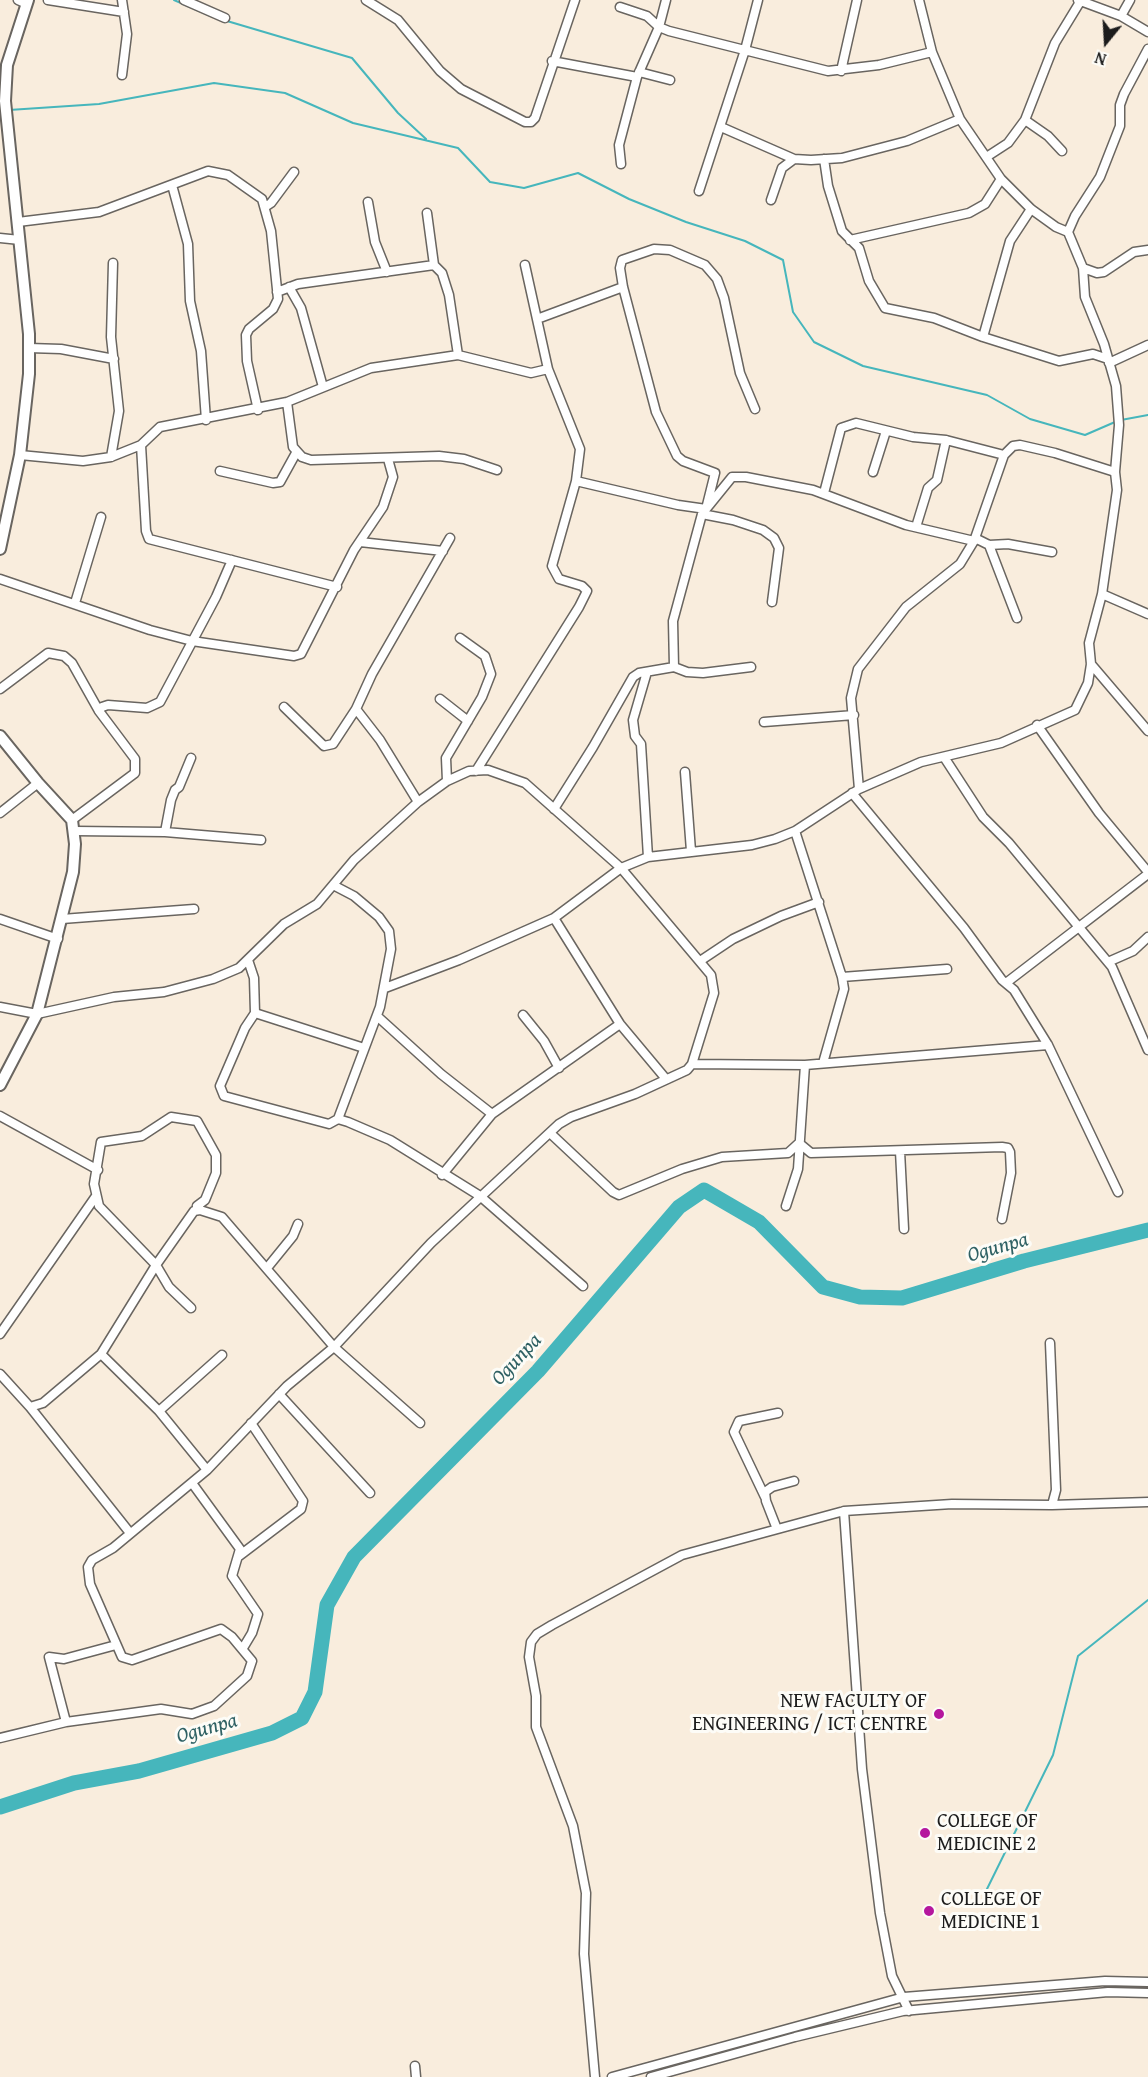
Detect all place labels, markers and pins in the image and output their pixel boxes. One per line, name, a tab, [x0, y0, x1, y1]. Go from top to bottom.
place label: NEW FACULTY OF ENGINEERING / ICT CENTRE	[692, 1690, 927, 1737]
marker: NEW FACULTY OF ENGINEERING / ICT CENTRE	[932, 1707, 946, 1721]
place label: COLLEGE OF MEDICINE 2	[937, 1810, 1038, 1857]
marker: COLLEGE OF MEDICINE 2	[918, 1826, 932, 1840]
place label: COLLEGE OF MEDICINE 1	[941, 1888, 1042, 1935]
marker: COLLEGE OF MEDICINE 1	[922, 1904, 936, 1918]

